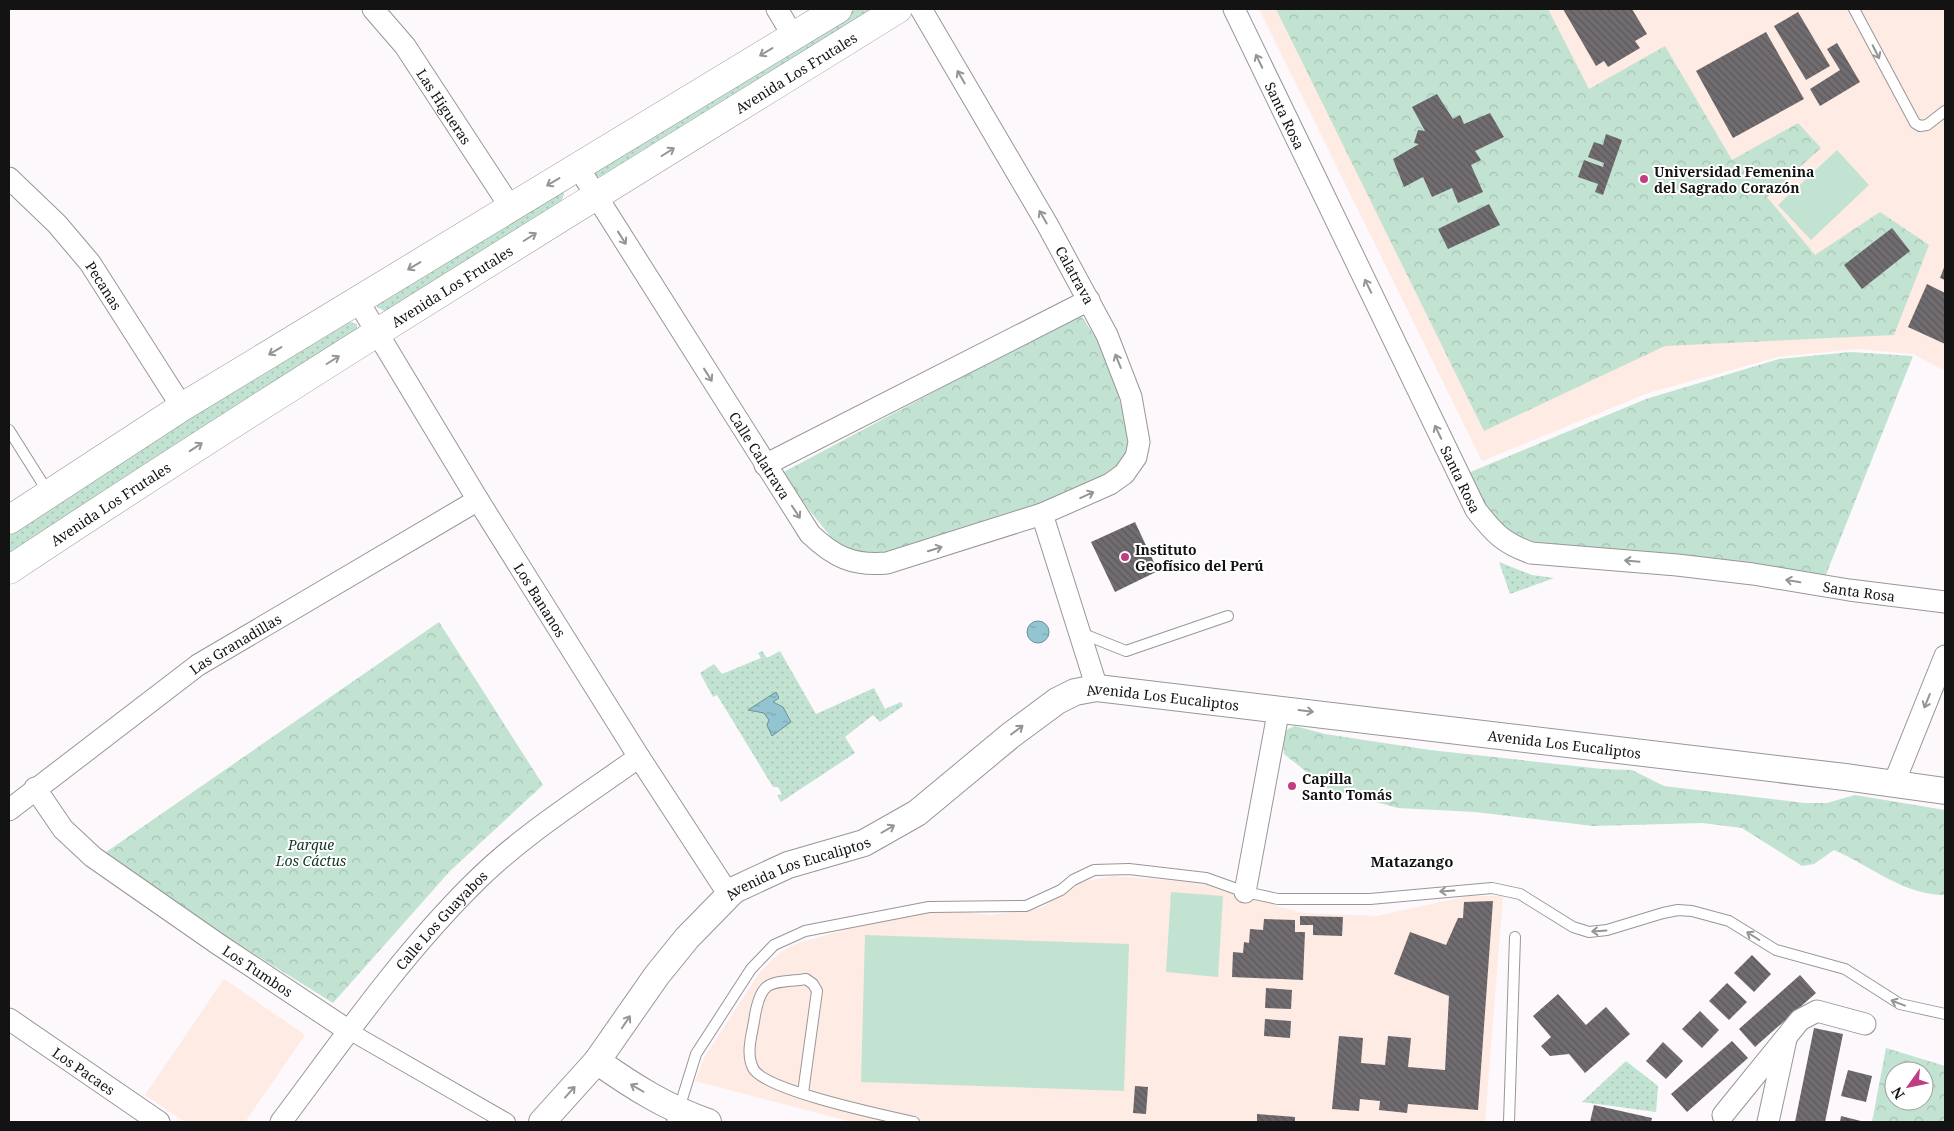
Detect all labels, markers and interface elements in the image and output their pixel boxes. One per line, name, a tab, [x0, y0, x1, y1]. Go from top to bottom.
street label: Avenida Los Frutales	[731, 27, 860, 117]
one-way arrow	[1872, 44, 1881, 59]
one-way arrow	[760, 48, 774, 58]
one-way arrow	[1254, 54, 1263, 69]
street label: Las Higueras	[413, 65, 476, 148]
one-way arrow	[956, 70, 965, 85]
street label: Santa Rosa	[1261, 78, 1310, 152]
one-way arrow	[661, 146, 675, 156]
place label: Universidad Femenina del Sagrado Corazón	[1654, 162, 1814, 197]
marker: Universidad Femenina del Sagrado Corazón	[1638, 173, 1650, 185]
one-way arrow	[546, 178, 560, 188]
one-way arrow	[1037, 211, 1047, 225]
one-way arrow	[617, 230, 627, 244]
one-way arrow	[523, 232, 537, 242]
street label: Avenida Los Frutales	[387, 241, 516, 331]
street label: Calatrava	[1051, 242, 1099, 308]
street label: Pecanas	[82, 257, 127, 313]
one-way arrow	[407, 262, 421, 272]
one-way arrow	[1363, 279, 1372, 294]
one-way arrow	[268, 346, 282, 356]
one-way arrow	[1113, 354, 1123, 369]
one-way arrow	[325, 355, 339, 365]
one-way arrow	[704, 368, 714, 382]
street label: Calle Calatrava	[725, 408, 795, 503]
one-way arrow	[1433, 425, 1443, 440]
one-way arrow	[188, 442, 202, 452]
street label: Santa Rosa	[1437, 442, 1485, 516]
street label: Avenida Los Frutales	[46, 457, 174, 550]
one-way arrow	[1079, 489, 1094, 499]
one-way arrow	[791, 505, 801, 519]
place label: Instituto Geofísico del Perú	[1135, 540, 1264, 575]
one-way arrow	[927, 543, 943, 553]
marker: Instituto Geofísico del Perú	[1119, 551, 1131, 563]
one-way arrow	[1624, 557, 1640, 566]
street label: Los Bananos	[510, 559, 571, 640]
one-way arrow	[1785, 575, 1801, 585]
street label: Santa Rosa	[1822, 576, 1896, 605]
street label: Las Granadillas	[185, 609, 284, 678]
street label: Avenida Los Eucaliptos	[1084, 678, 1240, 714]
one-way arrow	[1921, 693, 1931, 708]
one-way arrow	[1297, 706, 1313, 716]
one-way arrow	[1010, 725, 1023, 736]
street label: Avenida Los Eucaliptos	[1487, 725, 1642, 762]
place label: Capilla Santo Tomás	[1302, 769, 1392, 804]
marker: Capilla Santo Tomás	[1286, 780, 1298, 792]
one-way arrow	[881, 824, 895, 834]
street label: Avenida Los Eucaliptos	[720, 832, 874, 904]
park label: Parque Los Cáctus	[275, 835, 347, 870]
district label: Matazango	[1371, 851, 1453, 871]
street label: Calle Los Guayabos	[391, 866, 491, 974]
one-way arrow	[1439, 887, 1455, 896]
one-way arrow	[1591, 926, 1607, 936]
one-way arrow	[1746, 931, 1760, 941]
street label: Los Tumbos	[219, 940, 297, 1001]
one-way arrow	[1891, 998, 1906, 1007]
one-way arrow	[621, 1015, 631, 1029]
street label: Los Pacaes	[49, 1042, 119, 1099]
north arrow	[1884, 1061, 1934, 1111]
one-way arrow	[630, 1082, 645, 1092]
text: N	[1887, 1084, 1909, 1103]
one-way arrow	[564, 1086, 576, 1099]

